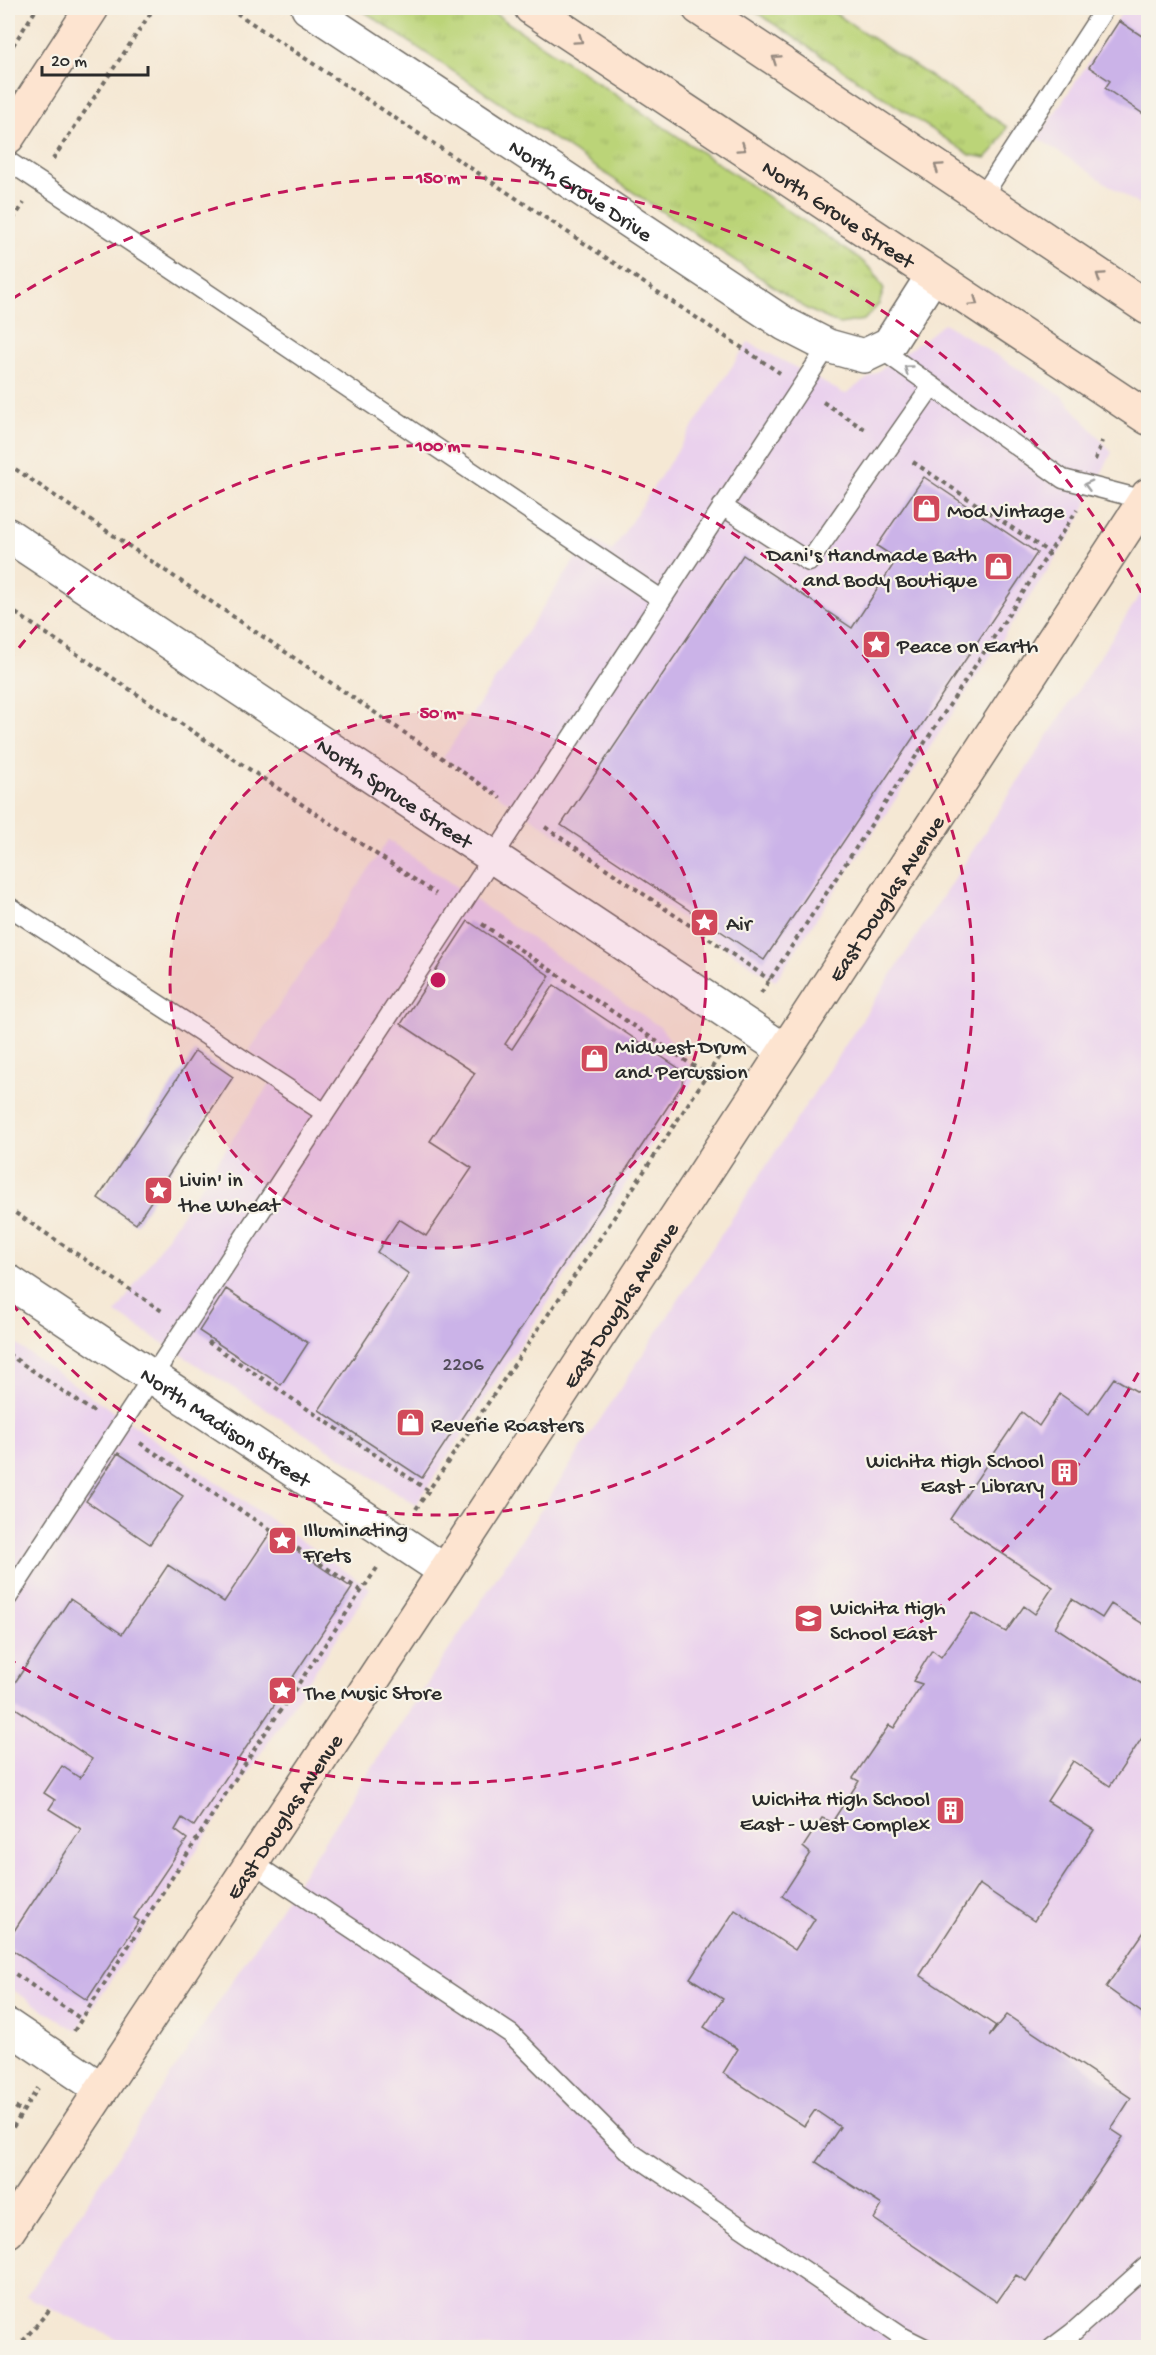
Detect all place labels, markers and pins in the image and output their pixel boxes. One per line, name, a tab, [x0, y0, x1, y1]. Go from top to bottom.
shop icon: Mod Vintage	[910, 493, 942, 525]
place label: Mod Vintage	[947, 500, 1065, 526]
place label: Dani's Handmade Bath and Body Boutique	[765, 544, 978, 595]
shop icon: Dani's Handmade Bath and Body Boutique	[982, 550, 1014, 582]
place icon: Peace on Earth	[860, 628, 892, 660]
place label: Peace on Earth	[896, 635, 1039, 661]
place icon: Air	[689, 906, 721, 938]
place label: Air	[726, 913, 754, 939]
centre of rings	[428, 970, 448, 990]
place label: Midwest Drum and Percussion	[615, 1036, 748, 1087]
shop icon: Midwest Drum and Percussion	[578, 1042, 610, 1074]
place label: Livin' in the Wheat	[177, 1169, 281, 1220]
place icon: Livin' in the Wheat	[142, 1175, 174, 1207]
shop icon: Reverie Roasters	[394, 1407, 426, 1439]
place label: Reverie Roasters	[431, 1414, 584, 1440]
place label: Wichita High School East - Library	[866, 1450, 1044, 1501]
building icon: Wichita High School East - Library	[1049, 1456, 1081, 1488]
place label: Illuminating Frets	[302, 1519, 408, 1570]
place icon: Illuminating Frets	[266, 1525, 298, 1557]
place label: Wichita High School East	[830, 1597, 946, 1648]
school or university icon: Wichita High School East	[793, 1603, 825, 1635]
place icon: The Music Store	[267, 1675, 299, 1707]
place label: The Music Store	[302, 1682, 442, 1708]
place label: Wichita High School East - West Complex	[740, 1788, 930, 1839]
building icon: Wichita High School East - West Complex	[935, 1794, 967, 1826]

